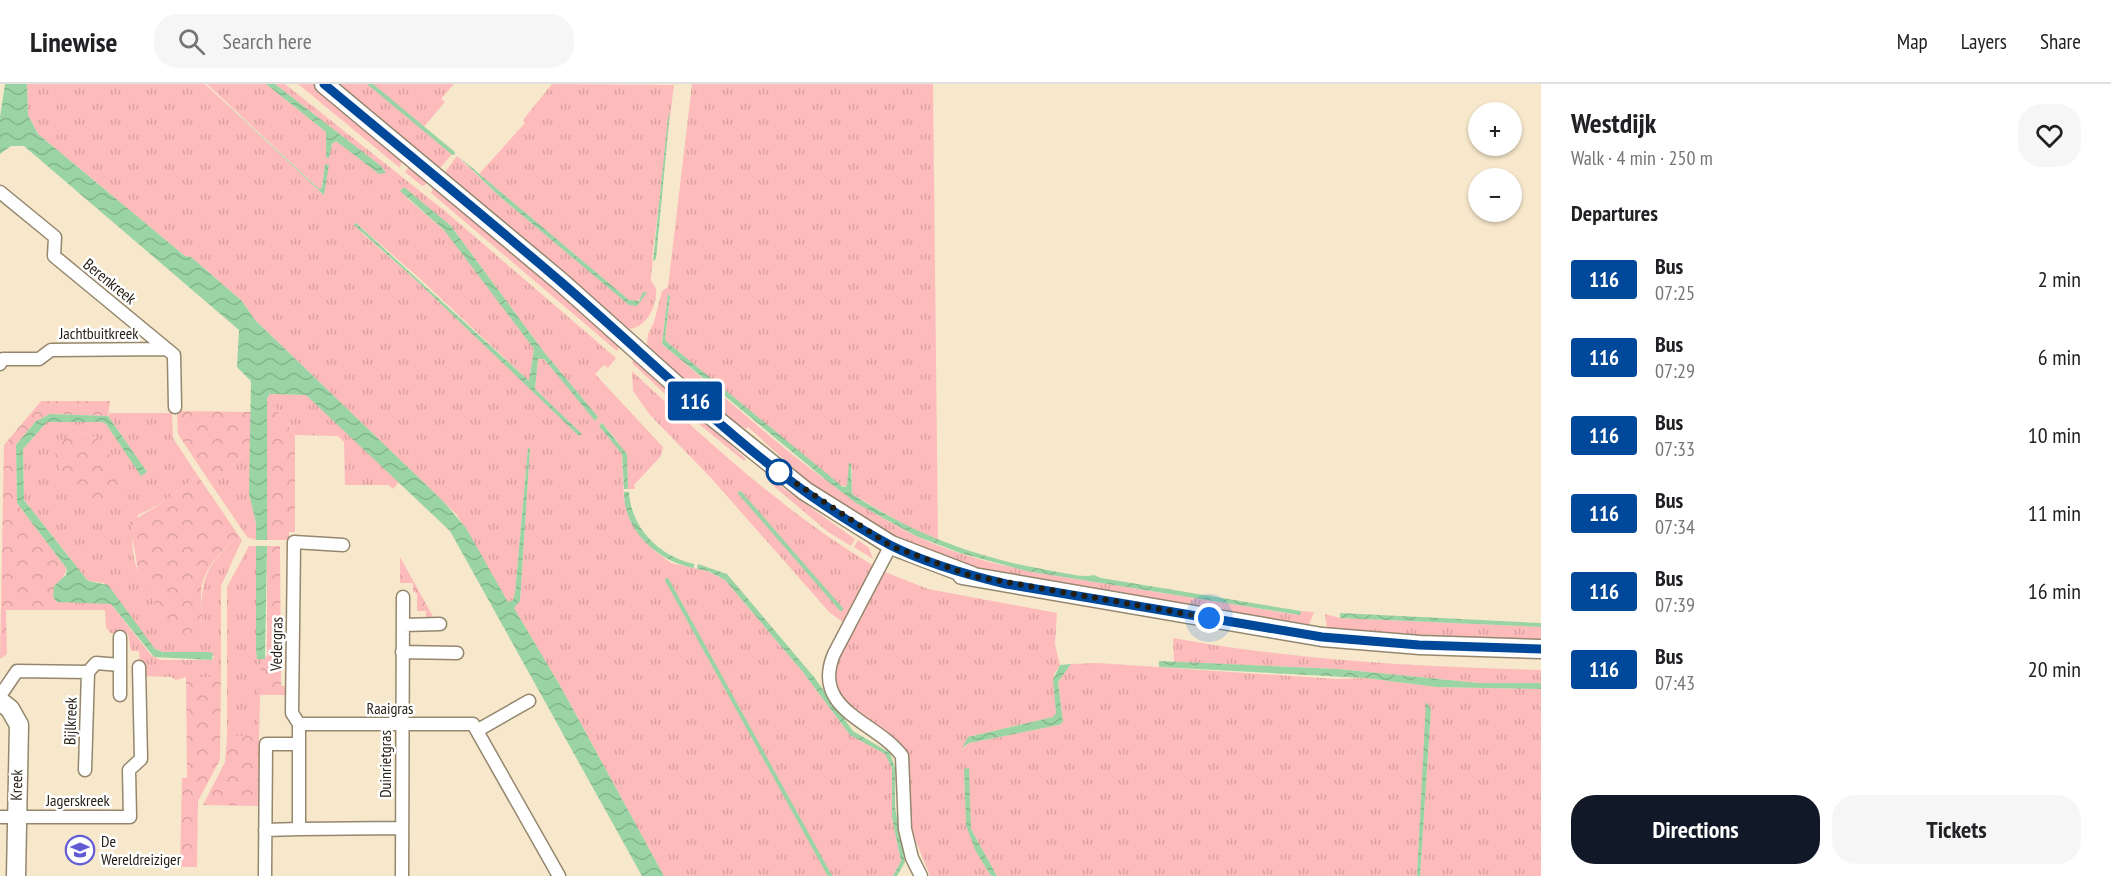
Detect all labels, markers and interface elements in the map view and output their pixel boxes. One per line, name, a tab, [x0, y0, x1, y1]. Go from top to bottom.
search box	[154, 14, 574, 68]
text: Linewise	[30, 23, 118, 60]
icon: search	[175, 25, 208, 58]
text: Search here	[223, 27, 312, 55]
text: Map	[1897, 28, 1928, 55]
text: Layers	[1961, 28, 2007, 55]
text: Share	[2040, 28, 2081, 55]
map controls	[1468, 102, 1522, 222]
button: +	[1468, 102, 1522, 156]
text: Westdijk	[1571, 104, 1656, 141]
button: heart	[2018, 104, 2081, 167]
text: Walk · 4 min · 250 m	[1571, 145, 1713, 171]
button: −	[1468, 168, 1522, 222]
text: Departures	[1571, 199, 1658, 227]
text: Bus	[1655, 252, 1683, 280]
street label: Berenkreek	[80, 254, 141, 309]
text: 2 min	[2038, 265, 2081, 293]
text: 116	[1589, 266, 1619, 293]
text: 07:25	[1655, 280, 1695, 306]
street label: Jachtbuitkreek	[58, 323, 139, 343]
text: Bus	[1655, 330, 1683, 358]
text: 6 min	[2038, 343, 2081, 371]
text: 116	[1589, 344, 1619, 371]
text: 07:29	[1655, 358, 1695, 384]
line badge: 116	[660, 382, 730, 420]
text: 116	[680, 388, 710, 415]
text: Bus	[1655, 408, 1683, 436]
text: 10 min	[2028, 421, 2081, 449]
text: 116	[1589, 422, 1619, 449]
text: 07:33	[1655, 436, 1695, 462]
unlabelled marker	[766, 459, 792, 485]
text: Bus	[1655, 486, 1683, 514]
text: 11 min	[2028, 499, 2081, 527]
text: 116	[1589, 500, 1619, 527]
text: 07:34	[1655, 514, 1695, 540]
text: Bus	[1655, 564, 1683, 592]
text: 16 min	[2028, 577, 2081, 605]
text: 116	[1589, 578, 1619, 605]
text: 07:39	[1655, 592, 1695, 618]
your location	[1194, 603, 1224, 633]
street label: Vedergras	[266, 617, 286, 672]
text: Bus	[1655, 642, 1683, 670]
text: 20 min	[2028, 655, 2081, 683]
text: 116	[1589, 656, 1619, 683]
text: 07:43	[1655, 670, 1695, 696]
street label: Bijlkreek	[59, 696, 81, 745]
street label: Raaigras	[366, 698, 414, 718]
street label: Duinrietgras	[375, 730, 395, 798]
street label: Kreek	[6, 768, 26, 801]
street label: Jagerskreek	[45, 790, 111, 810]
button: Directions	[1571, 795, 1820, 864]
button: Tickets	[1832, 795, 2081, 864]
place label: De Wereldreiziger	[101, 831, 182, 869]
school or university icon: De Wereldreiziger	[64, 834, 96, 866]

